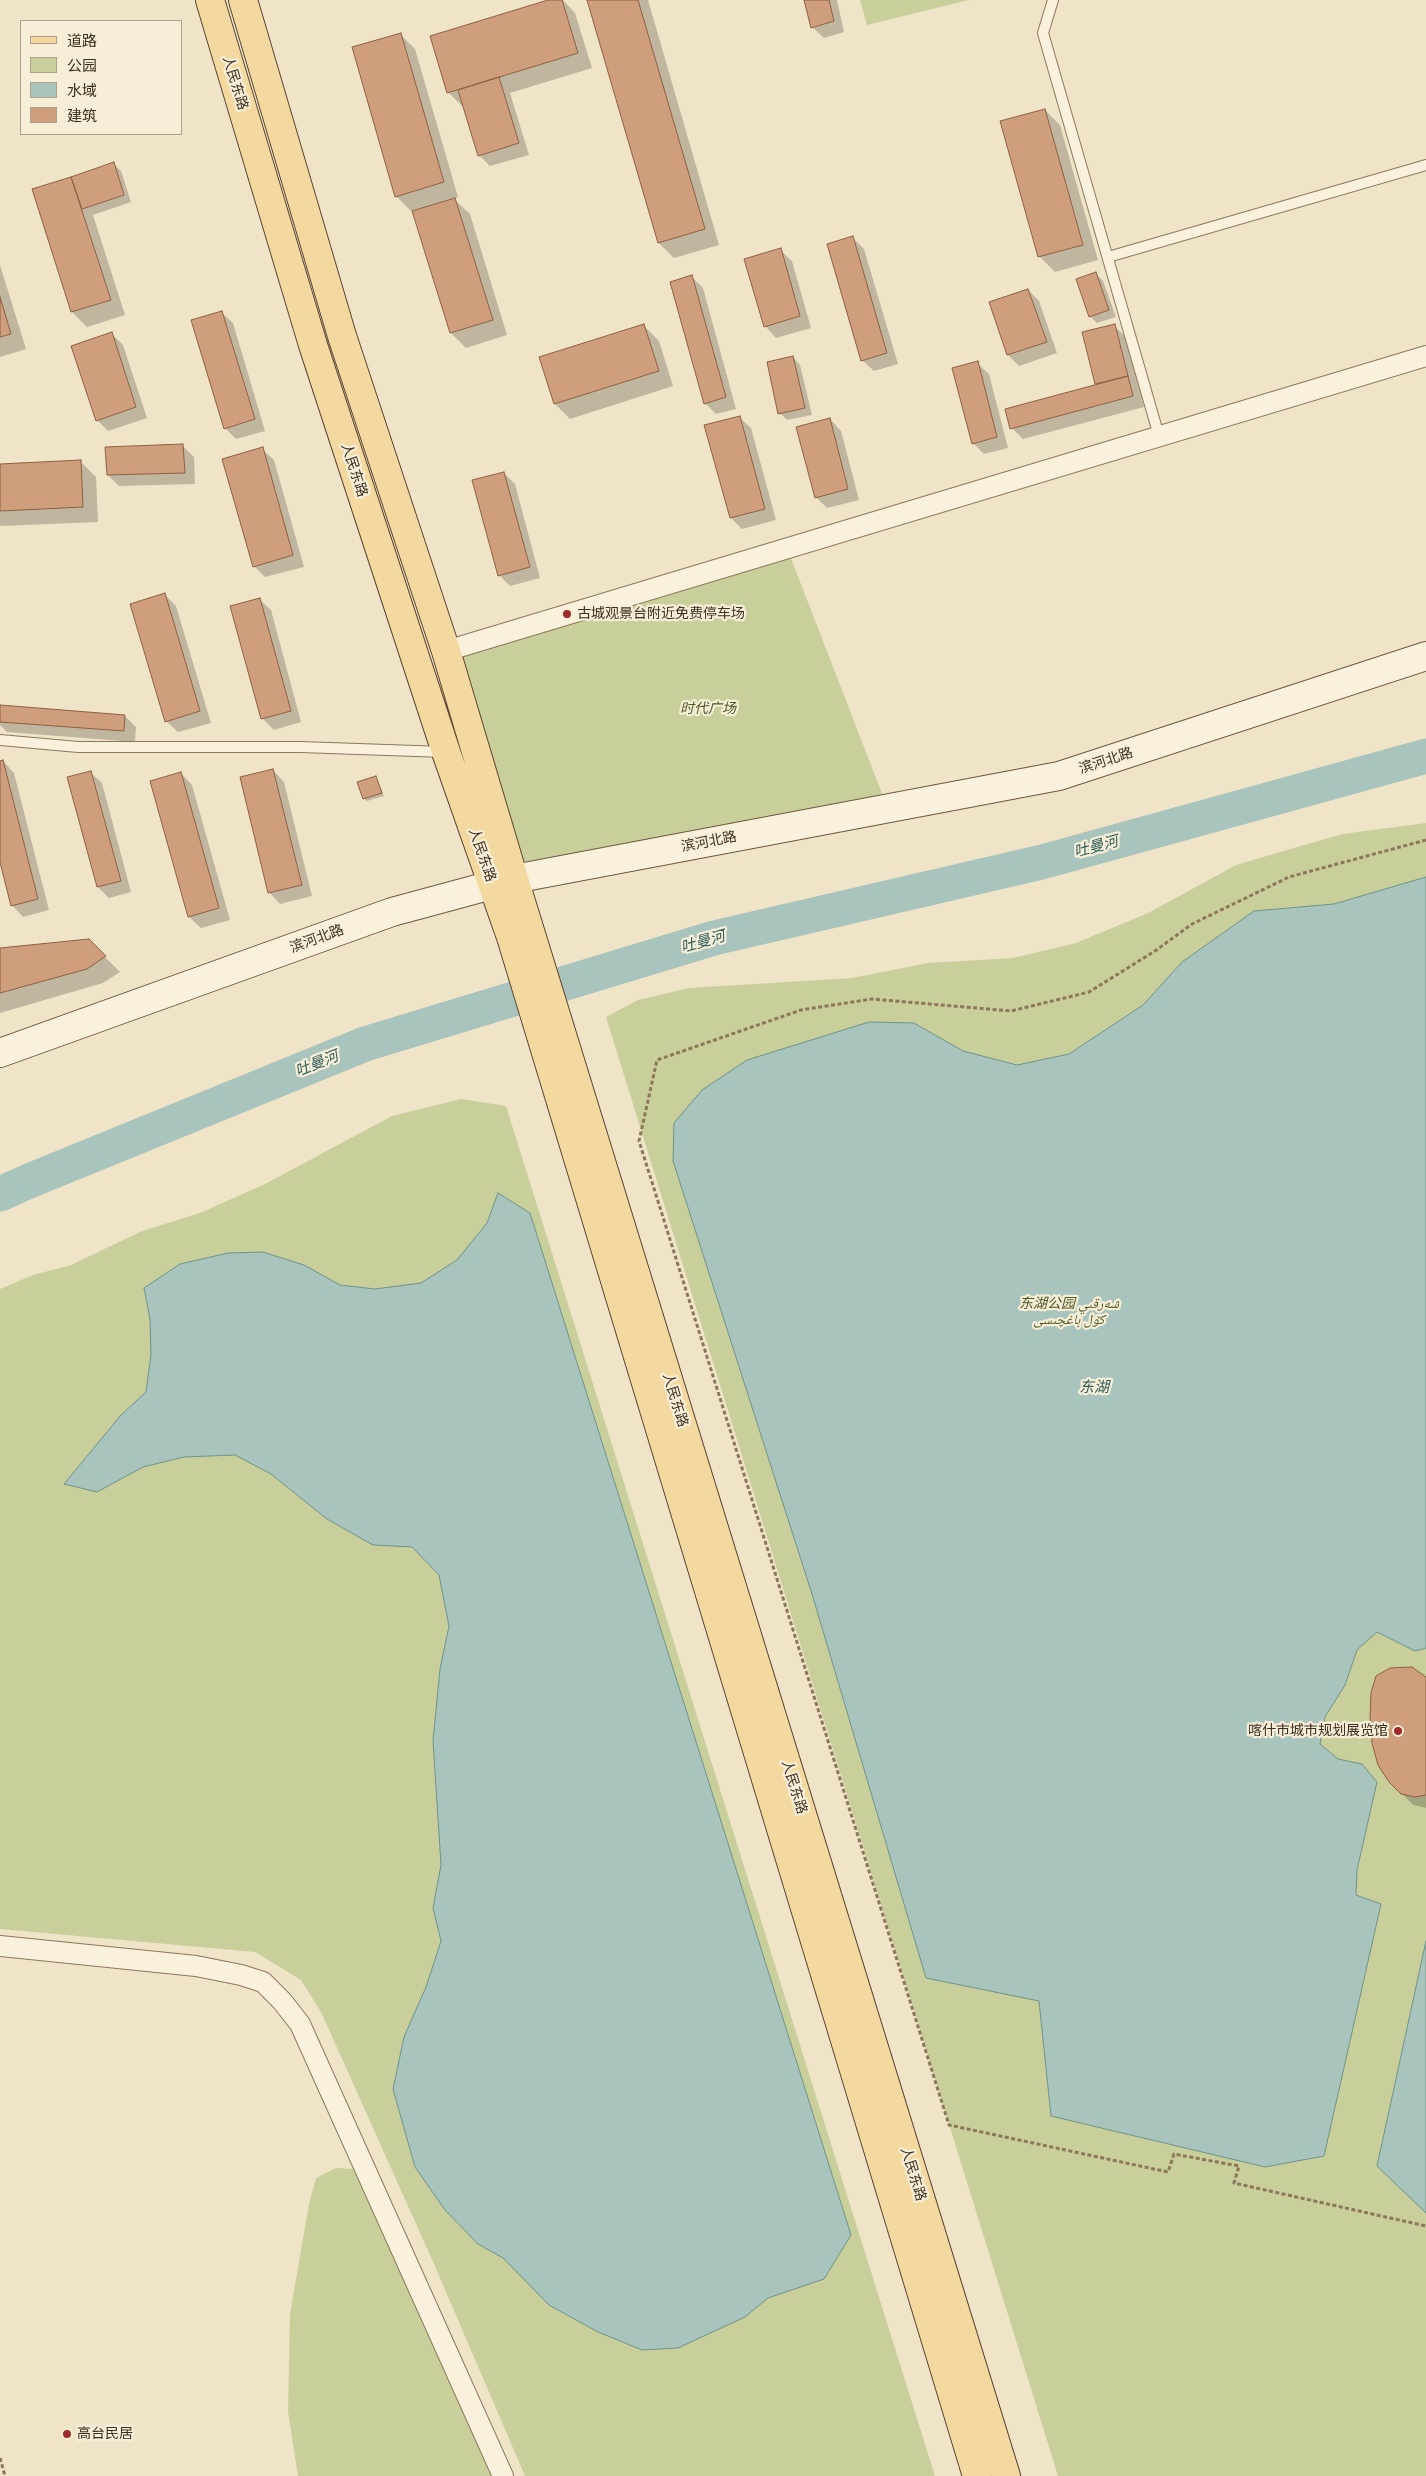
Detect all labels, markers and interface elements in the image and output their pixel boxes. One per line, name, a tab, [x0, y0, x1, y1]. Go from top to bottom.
legend	[20, 20, 182, 135]
text: 道路	[67, 32, 97, 50]
street label: 人民东路	[219, 54, 251, 112]
text: 公园	[67, 57, 97, 75]
text: 水域	[67, 82, 97, 100]
text: 建筑	[67, 107, 97, 125]
street label: 人民东路	[337, 441, 371, 499]
place label: 古城观景台附近免费停车场	[577, 606, 745, 622]
marker: 古城观景台附近免费停车场	[561, 608, 573, 620]
park label: 时代广场	[680, 701, 736, 717]
street label: 滨河北路	[1077, 744, 1135, 778]
street label: 人民东路	[465, 826, 499, 884]
street label: 滨河北路	[680, 828, 738, 856]
water label: 吐曼河	[1072, 832, 1120, 862]
street label: 滨河北路	[288, 922, 346, 956]
water label: 吐曼河	[679, 927, 727, 957]
water label: 吐曼河	[293, 1047, 341, 1081]
park label: 东湖公园 شەرقىي كۆل باغچىسى	[1019, 1296, 1119, 1328]
street label: 人民东路	[659, 1371, 691, 1429]
water label: 东湖	[1079, 1379, 1109, 1397]
place label: 喀什市城市规划展览馆	[1248, 1723, 1388, 1739]
marker: 喀什市城市规划展览馆	[1392, 1725, 1404, 1737]
street label: 人民东路	[778, 1758, 810, 1816]
street label: 人民东路	[897, 2145, 929, 2203]
place label: 高台民居	[77, 2426, 133, 2442]
marker: 高台民居	[61, 2428, 73, 2440]

